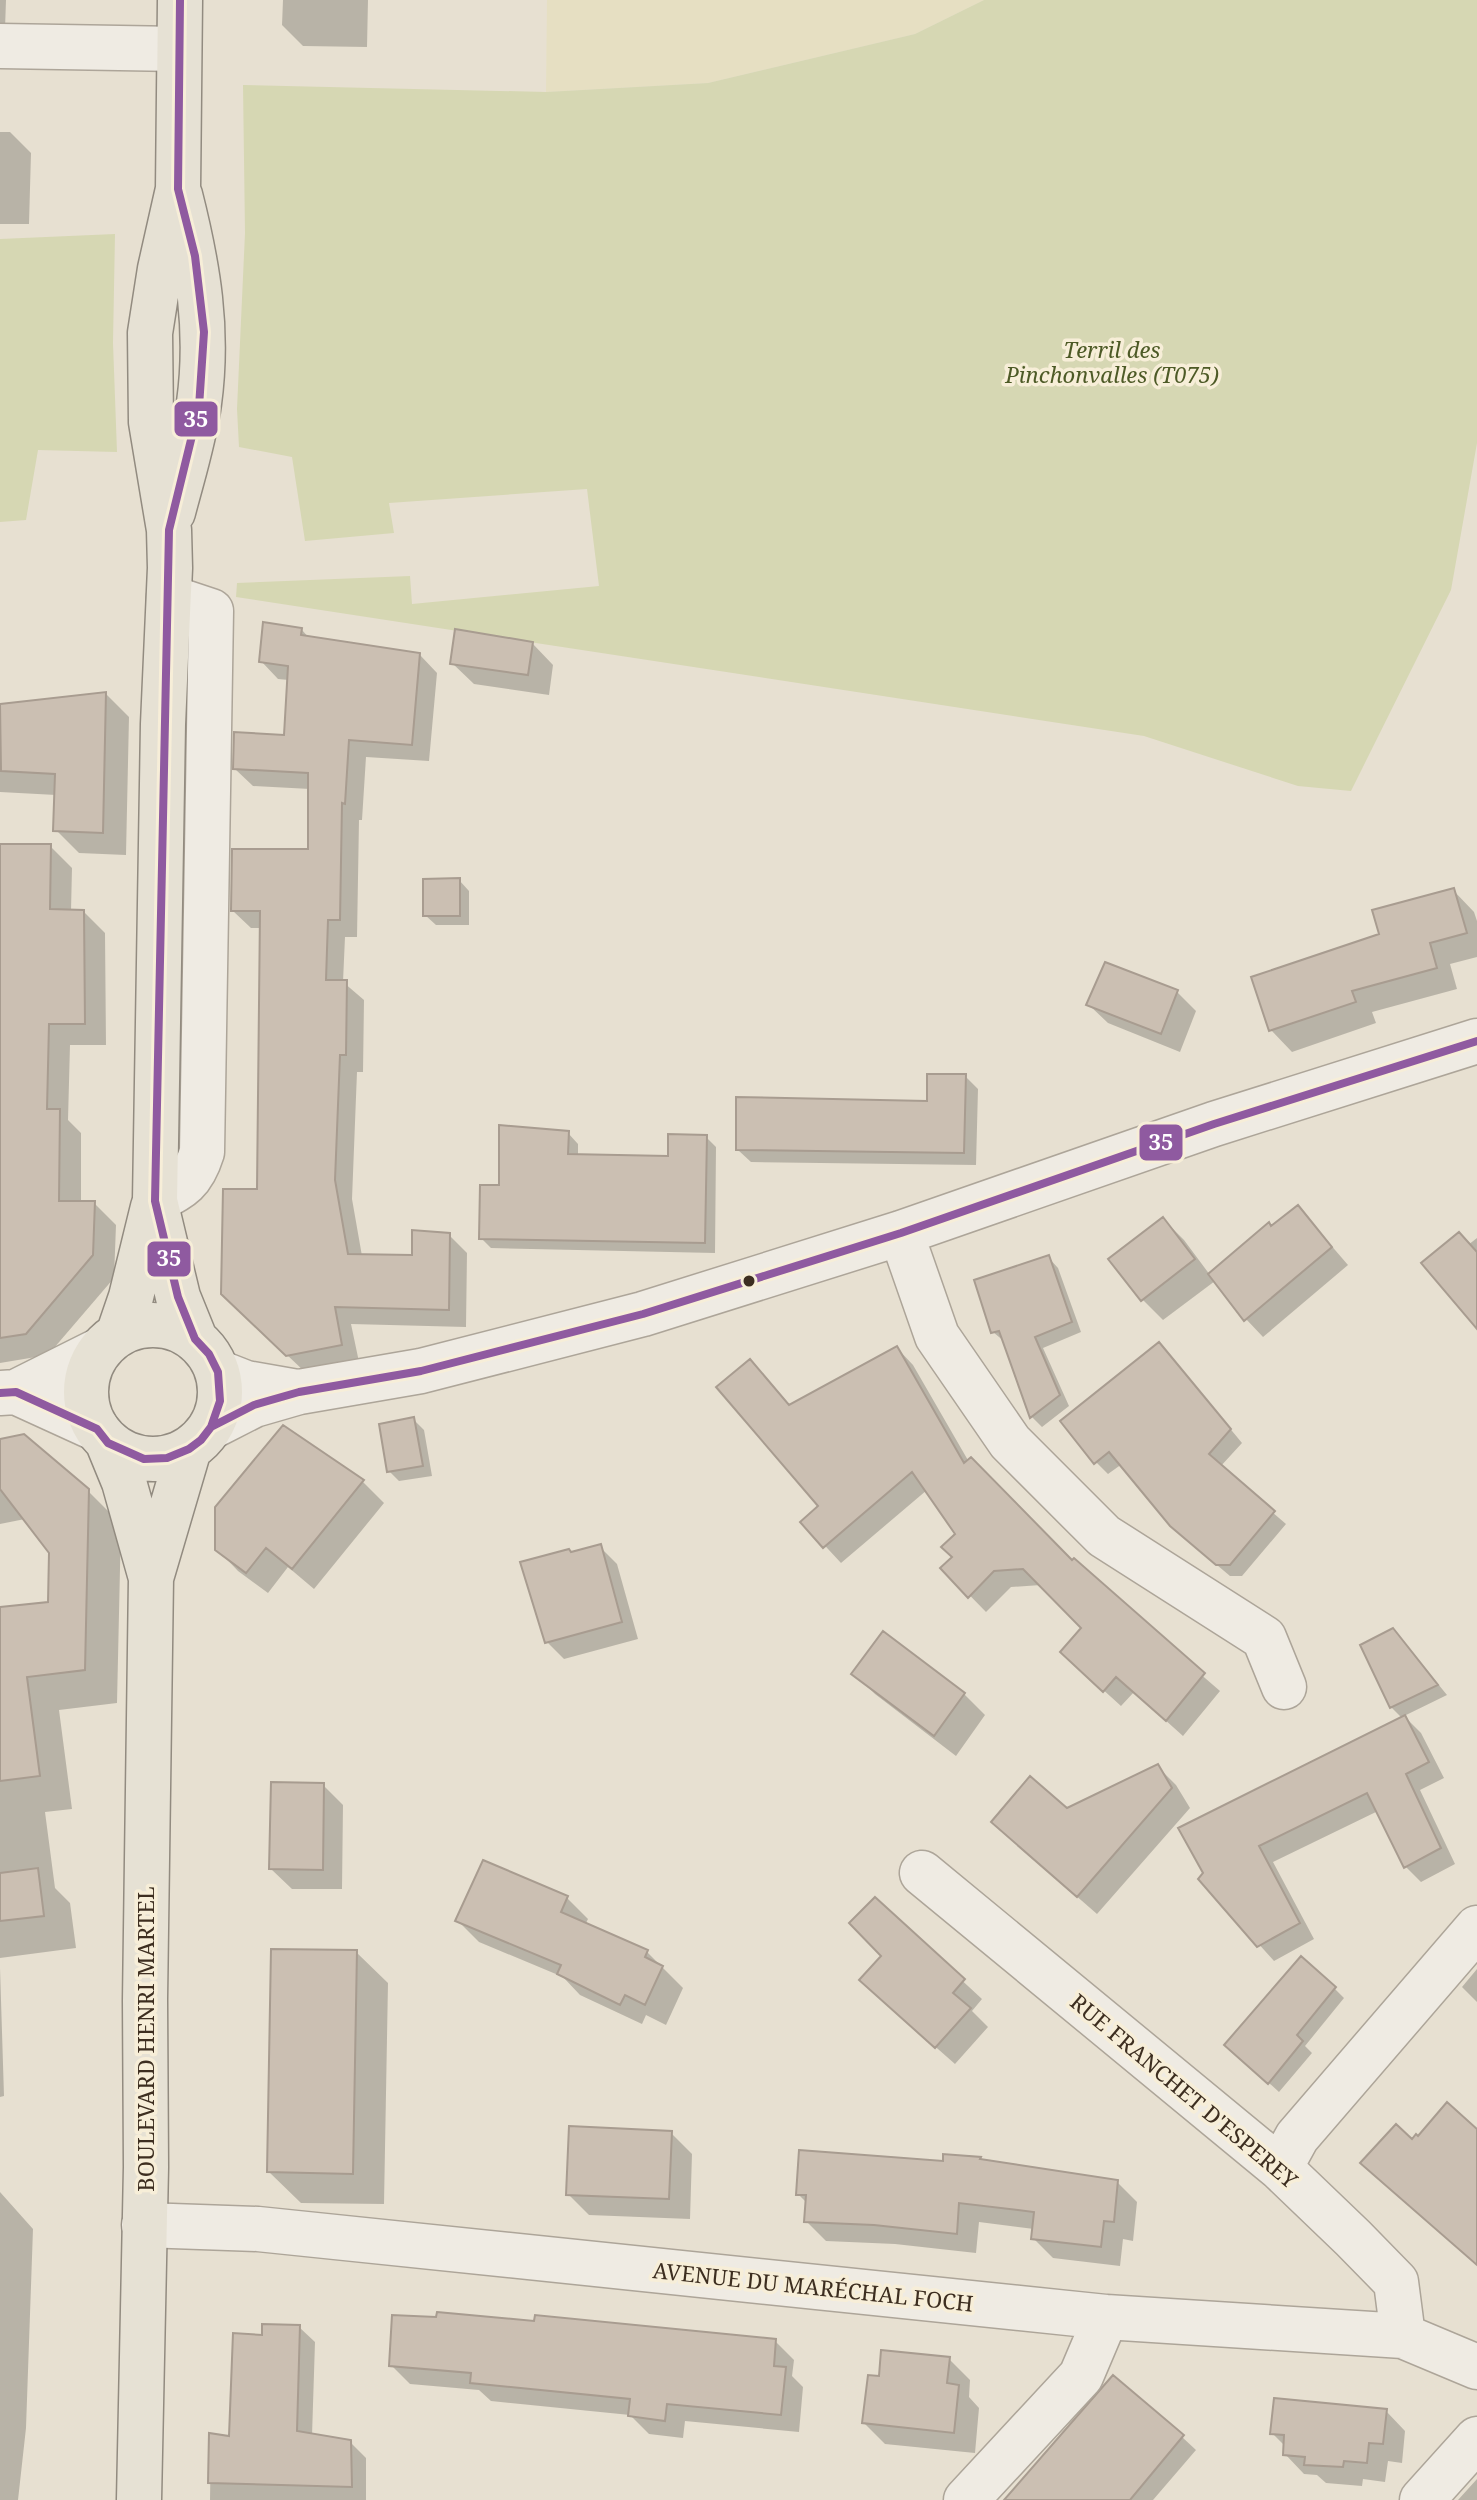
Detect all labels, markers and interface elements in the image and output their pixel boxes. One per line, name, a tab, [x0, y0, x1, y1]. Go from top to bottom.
park label: Terril des Pinchonvalles (T075)	[1004, 334, 1219, 389]
line badge: 35	[173, 400, 219, 438]
text: 35	[184, 403, 208, 433]
line badge: 35	[1138, 1123, 1184, 1162]
text: 35	[1149, 1126, 1173, 1156]
line badge: 35	[146, 1240, 192, 1278]
text: 35	[157, 1242, 181, 1272]
unlabelled marker	[741, 1273, 757, 1289]
street label: BOULEVARD HENRI MARTEL	[130, 1886, 160, 2192]
street label: RUE FRANCHET D'ESPEREY	[1065, 1986, 1305, 2194]
street label: AVENUE DU MARÉCHAL FOCH	[651, 2254, 975, 2318]

